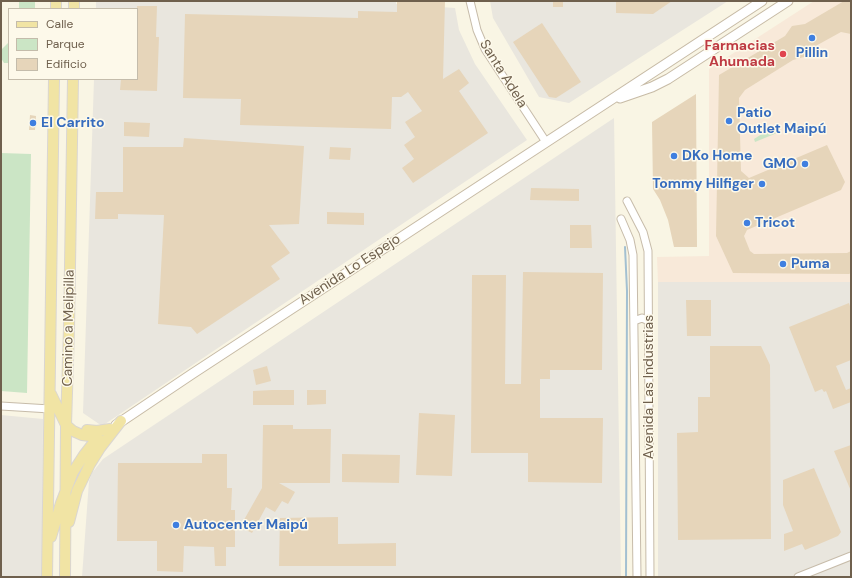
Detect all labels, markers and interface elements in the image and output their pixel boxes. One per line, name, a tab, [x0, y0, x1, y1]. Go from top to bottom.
legend	[8, 8, 138, 80]
text: Calle	[46, 16, 73, 32]
marker: Pillin	[807, 33, 817, 43]
text: Parque	[46, 36, 85, 52]
street label: Santa Adela	[475, 37, 531, 111]
place label: Farmacias Ahumada	[705, 38, 775, 70]
place label: Pillin	[796, 45, 828, 61]
marker: Farmacias Ahumada	[778, 49, 788, 59]
text: Edificio	[46, 56, 87, 72]
place label: Patio Outlet Maipú	[737, 105, 826, 138]
place label: El Carrito	[41, 115, 104, 131]
marker: Patio Outlet Maipú	[724, 116, 734, 126]
marker: El Carrito	[28, 118, 38, 128]
place label: DKo Home	[682, 148, 752, 164]
marker: DKo Home	[669, 151, 679, 161]
place label: GMO	[763, 156, 797, 172]
marker: GMO	[800, 159, 810, 169]
place label: Tommy Hilfiger	[652, 176, 754, 192]
marker: Tommy Hilfiger	[757, 179, 767, 189]
place label: Tricot	[755, 215, 795, 231]
marker: Tricot	[742, 218, 752, 228]
street label: Avenida Lo Espejo	[296, 231, 404, 309]
place label: Puma	[791, 256, 830, 272]
marker: Puma	[778, 259, 788, 269]
street label: Camino a Melipilla	[60, 269, 78, 387]
street label: Avenida Las Industrias	[641, 315, 657, 459]
place label: Autocenter Maipú	[184, 517, 308, 533]
marker: Autocenter Maipú	[171, 520, 181, 530]

